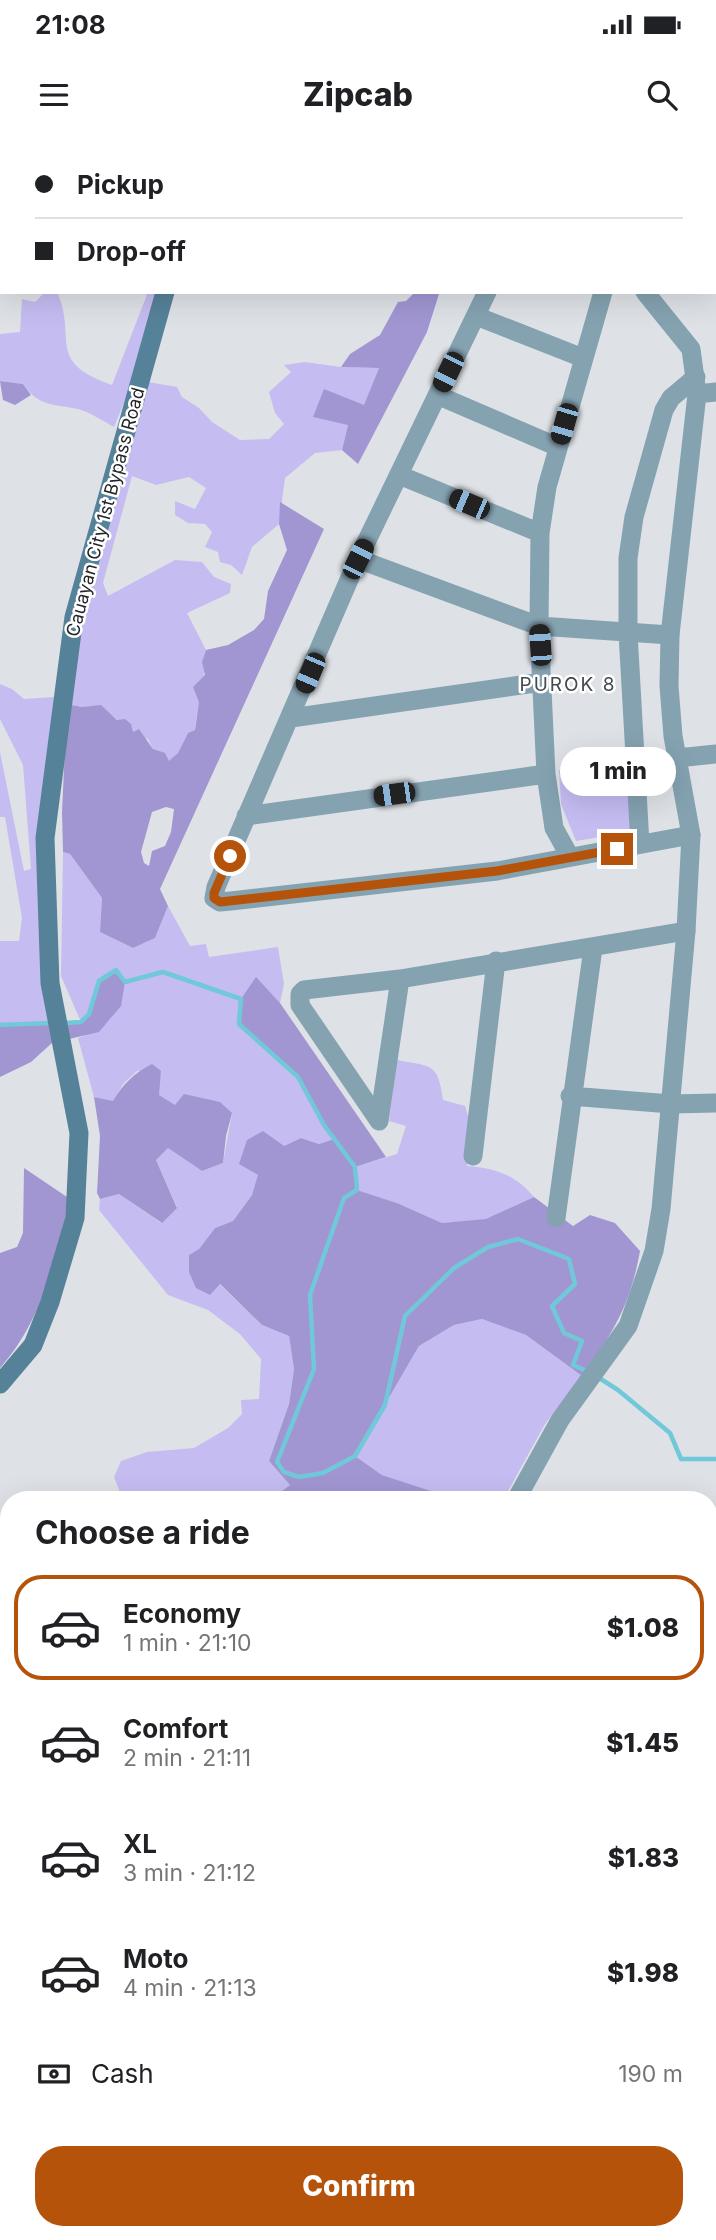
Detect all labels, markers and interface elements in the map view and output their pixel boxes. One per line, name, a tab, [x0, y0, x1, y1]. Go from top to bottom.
text: 21:08	[35, 9, 106, 40]
text: Zipcab	[303, 75, 413, 114]
icon: menu	[35, 76, 73, 114]
icon: search	[643, 76, 681, 114]
text: Pickup	[77, 169, 164, 200]
text: Drop-off	[77, 236, 186, 267]
car	[430, 349, 467, 395]
street label: Cauayan City 1st Bypass Road	[62, 385, 148, 639]
car	[549, 401, 580, 447]
car	[446, 486, 493, 522]
car	[340, 536, 377, 582]
car	[529, 623, 552, 667]
car	[293, 650, 328, 696]
district label: PUROK 8	[520, 673, 616, 696]
callout: 1 min	[559, 748, 675, 796]
text: 1 min	[589, 757, 647, 785]
car	[372, 781, 417, 807]
route end	[601, 833, 633, 865]
route start	[214, 840, 246, 872]
text: Choose a ride	[35, 1513, 250, 1552]
icon: car	[39, 1596, 102, 1659]
text: Economy	[123, 1598, 241, 1629]
text: $1.08	[607, 1612, 679, 1643]
text: 1 min · 21:10	[123, 1629, 252, 1657]
icon: car	[39, 1711, 102, 1774]
text: Comfort	[123, 1713, 228, 1744]
text: $1.45	[606, 1727, 679, 1758]
text: 2 min · 21:11	[123, 1744, 251, 1772]
icon: car	[39, 1826, 102, 1889]
text: XL	[123, 1828, 157, 1859]
text: $1.83	[608, 1842, 679, 1873]
text: 3 min · 21:12	[123, 1859, 256, 1887]
icon: car	[39, 1941, 102, 2004]
text: Moto	[123, 1943, 188, 1974]
text: $1.98	[607, 1957, 679, 1988]
text: 4 min · 21:13	[123, 1974, 257, 2002]
icon: cash	[35, 2055, 73, 2093]
text: Cash	[91, 2058, 154, 2089]
text: 190 m	[618, 2060, 683, 2088]
button: Confirm	[35, 2146, 683, 2226]

